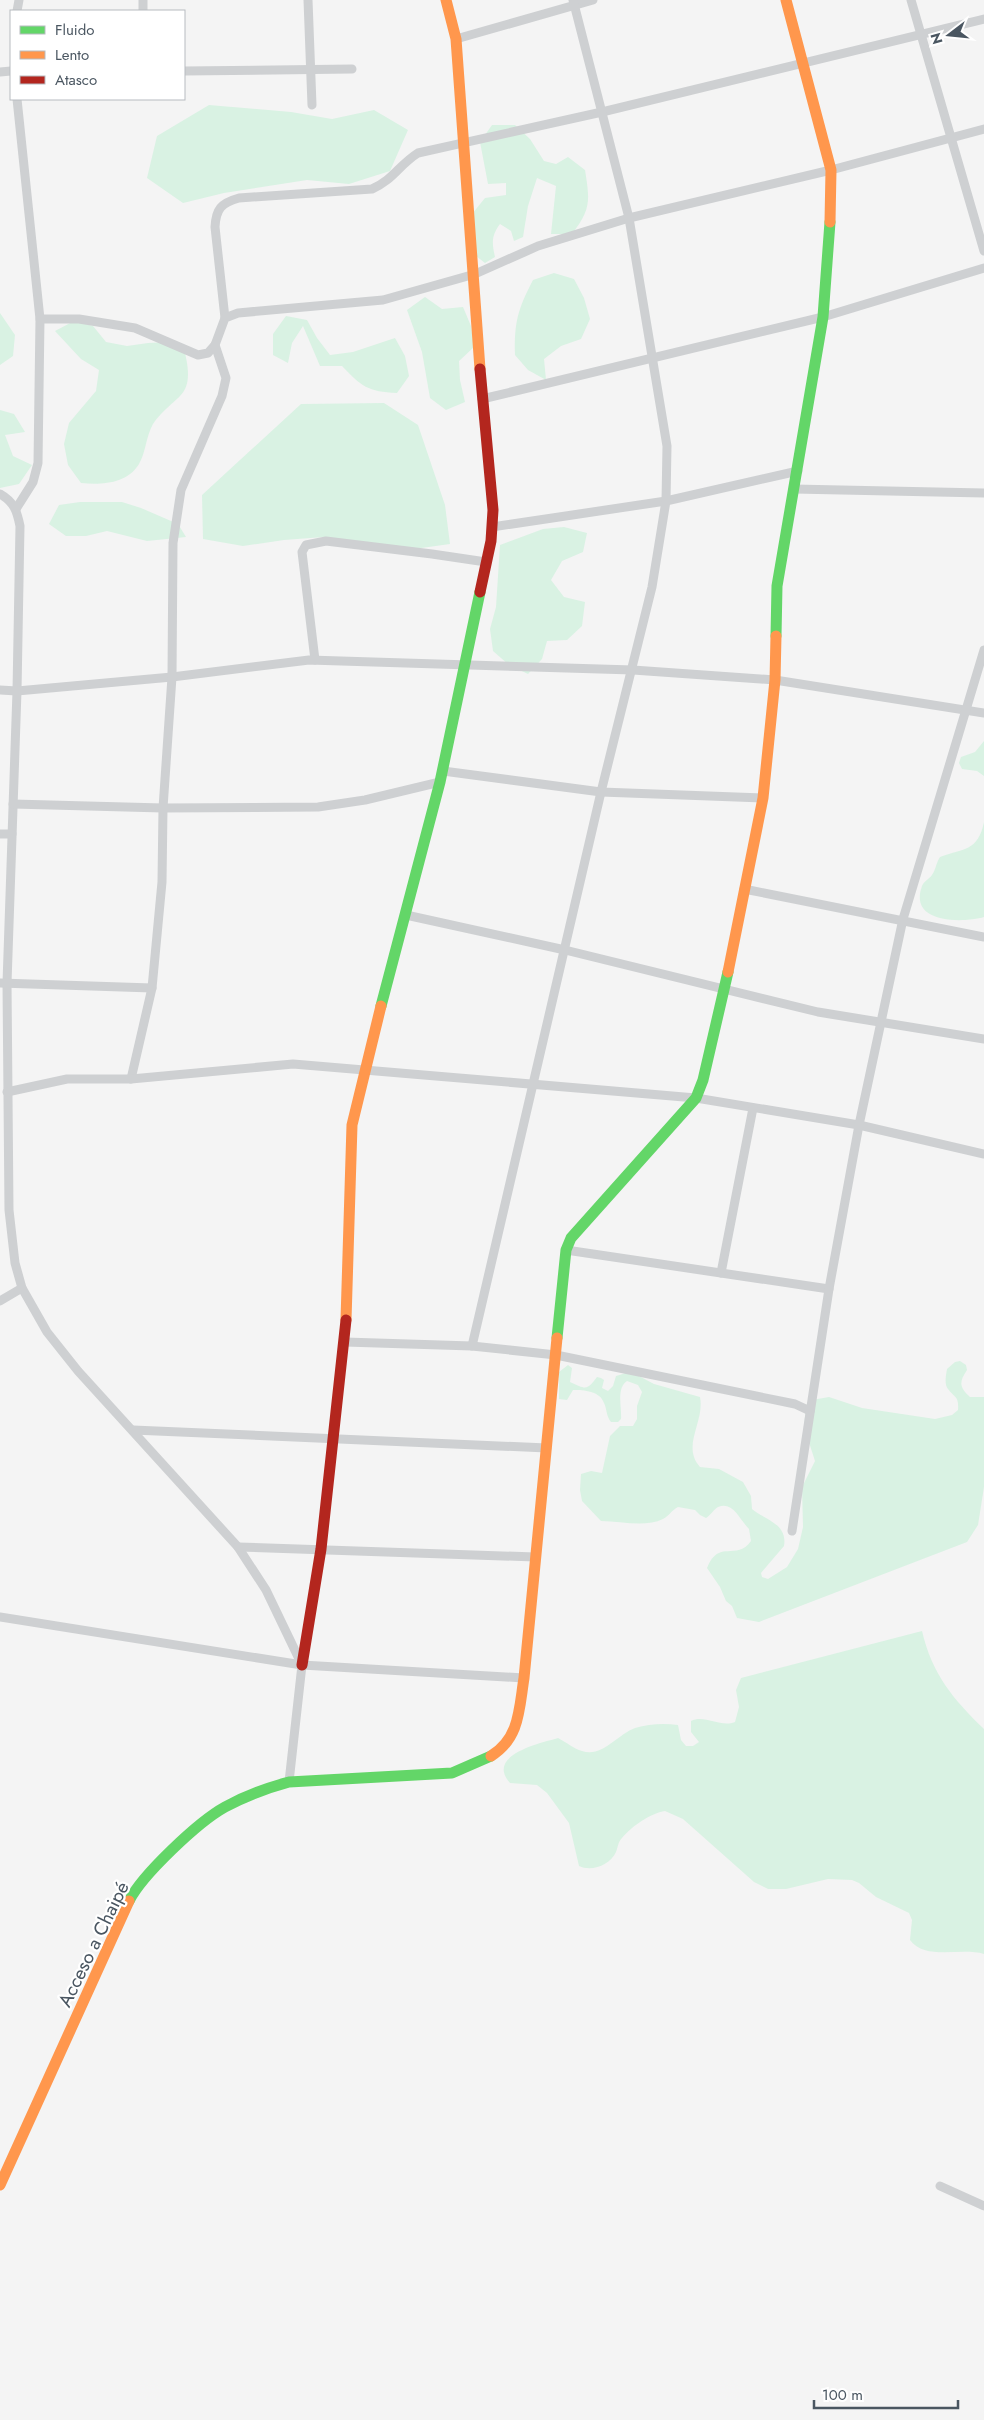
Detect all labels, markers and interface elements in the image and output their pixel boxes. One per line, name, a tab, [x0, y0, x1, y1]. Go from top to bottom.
legend	[10, 10, 185, 100]
north arrow	[924, 10, 974, 60]
text: Fluido	[55, 19, 94, 41]
text: N	[925, 30, 948, 47]
text: Lento	[55, 44, 89, 66]
text: Atasco	[55, 69, 97, 91]
street label: Acceso a Chaipé	[51, 1877, 136, 2012]
scale bar	[814, 2378, 958, 2410]
text: 100 m	[822, 2384, 863, 2406]

